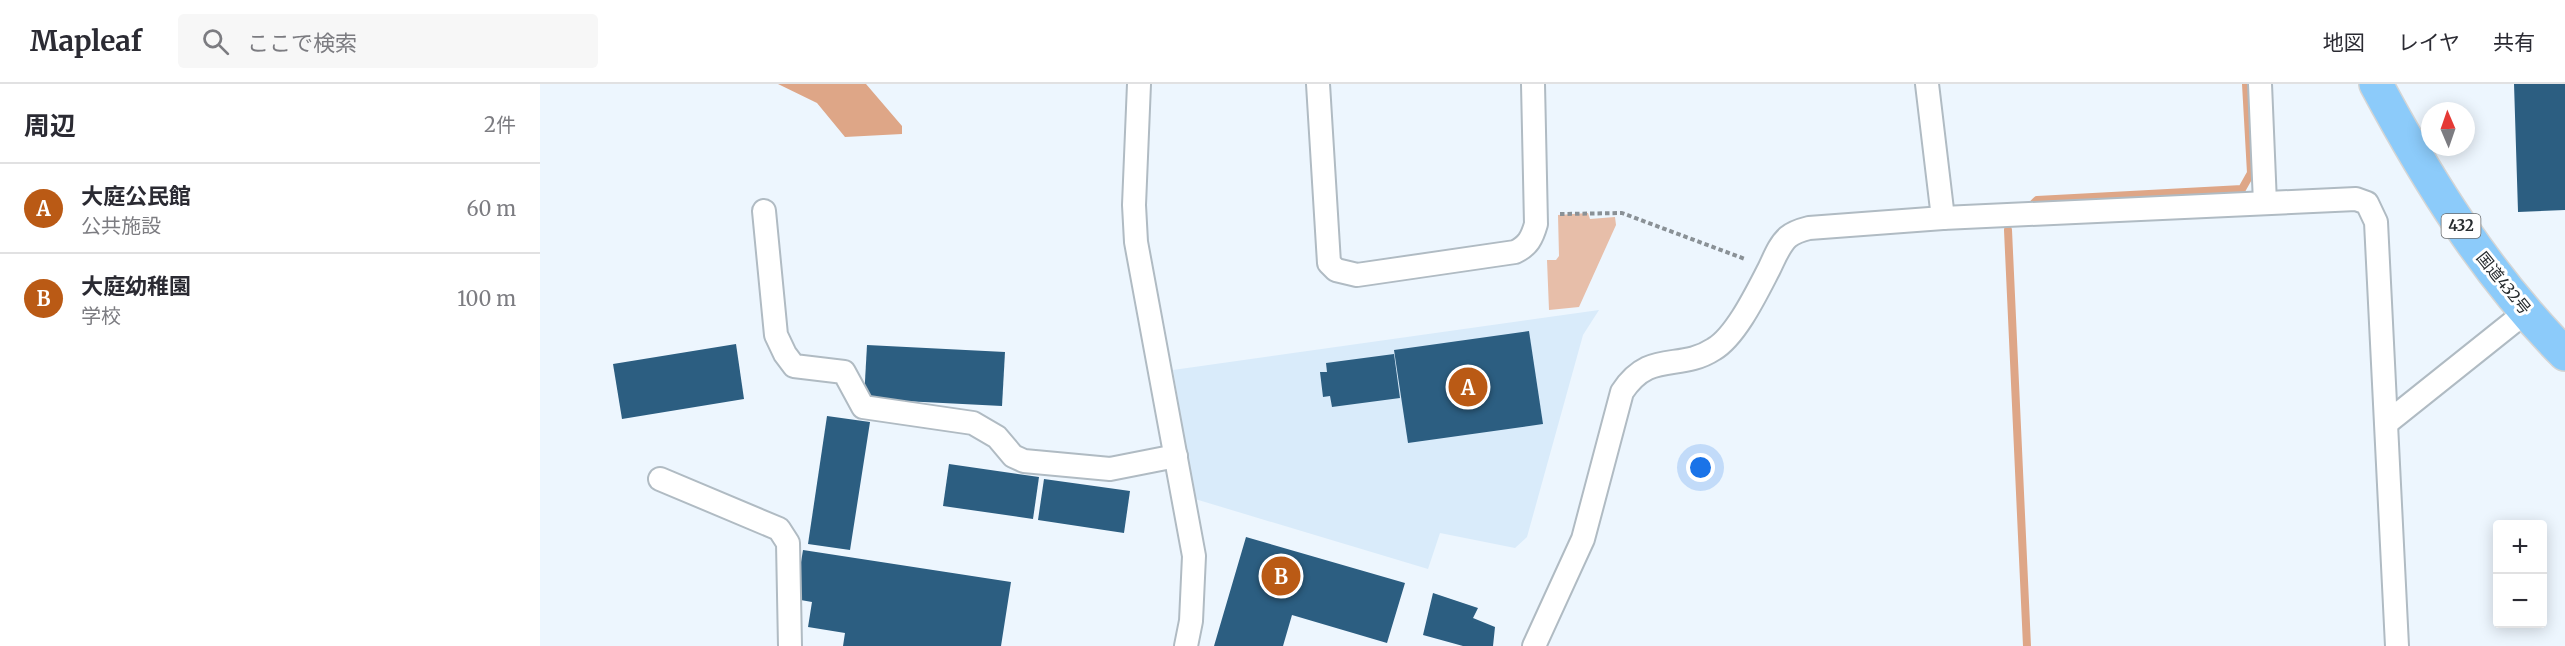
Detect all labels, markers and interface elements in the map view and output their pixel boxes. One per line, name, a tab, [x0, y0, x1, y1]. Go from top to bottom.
search box	[178, 14, 598, 68]
text: Mapleaf	[30, 23, 142, 59]
icon: search	[199, 25, 232, 58]
text: ここで検索	[247, 29, 357, 57]
text: 地図	[2323, 29, 2365, 56]
text: レイヤ	[2398, 29, 2460, 56]
text: 共有	[2493, 29, 2535, 56]
north arrow	[2421, 102, 2475, 156]
text: 周辺	[24, 109, 76, 142]
text: 2件	[484, 112, 516, 137]
text: 大庭公民館	[81, 182, 191, 210]
text: A	[36, 196, 51, 221]
text: 60 m	[466, 196, 516, 221]
text: 公共施設	[81, 213, 161, 238]
road number: 432	[2442, 214, 2480, 238]
street label: 国道432号	[2473, 248, 2535, 318]
text: 大庭幼稚園	[81, 272, 191, 300]
text: B	[37, 286, 50, 311]
text: 100 m	[457, 286, 516, 311]
text: 学校	[81, 303, 121, 328]
pin: A	[1448, 364, 1488, 410]
your location	[1686, 453, 1715, 482]
map controls	[2493, 520, 2547, 628]
button: +	[2493, 520, 2547, 574]
pin: B	[1262, 554, 1300, 598]
button: −	[2493, 574, 2547, 628]

